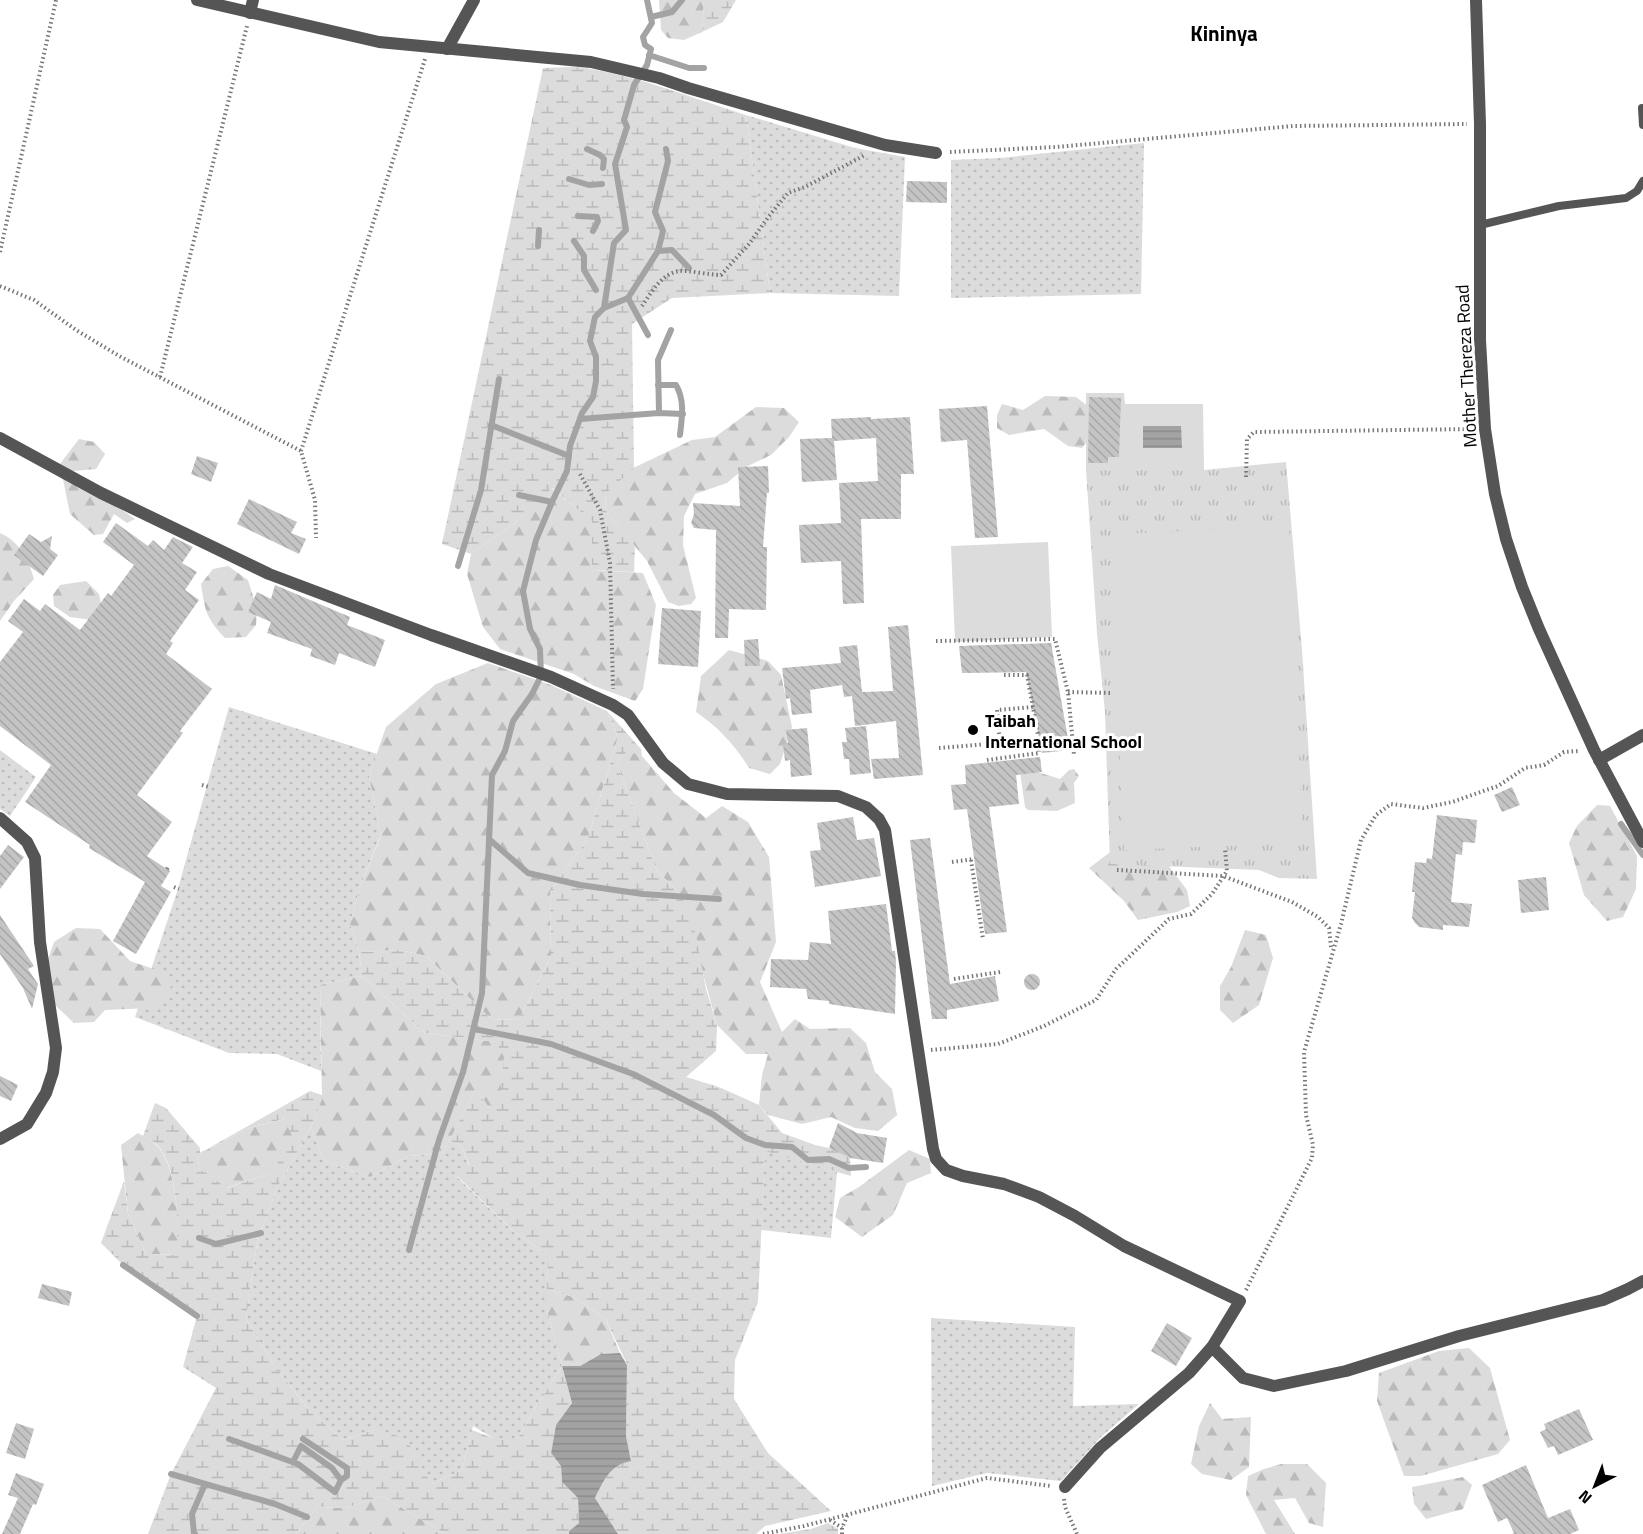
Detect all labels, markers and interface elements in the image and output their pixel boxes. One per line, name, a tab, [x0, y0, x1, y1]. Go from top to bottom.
district label: Kininya	[1190, 17, 1258, 49]
street label: Mother Thereza Road	[1448, 284, 1484, 448]
place label: Taibah International School	[985, 707, 1142, 755]
marker: Taibah International School	[966, 723, 980, 737]
north arrow	[1565, 1456, 1625, 1516]
text: N	[1573, 1485, 1597, 1510]

